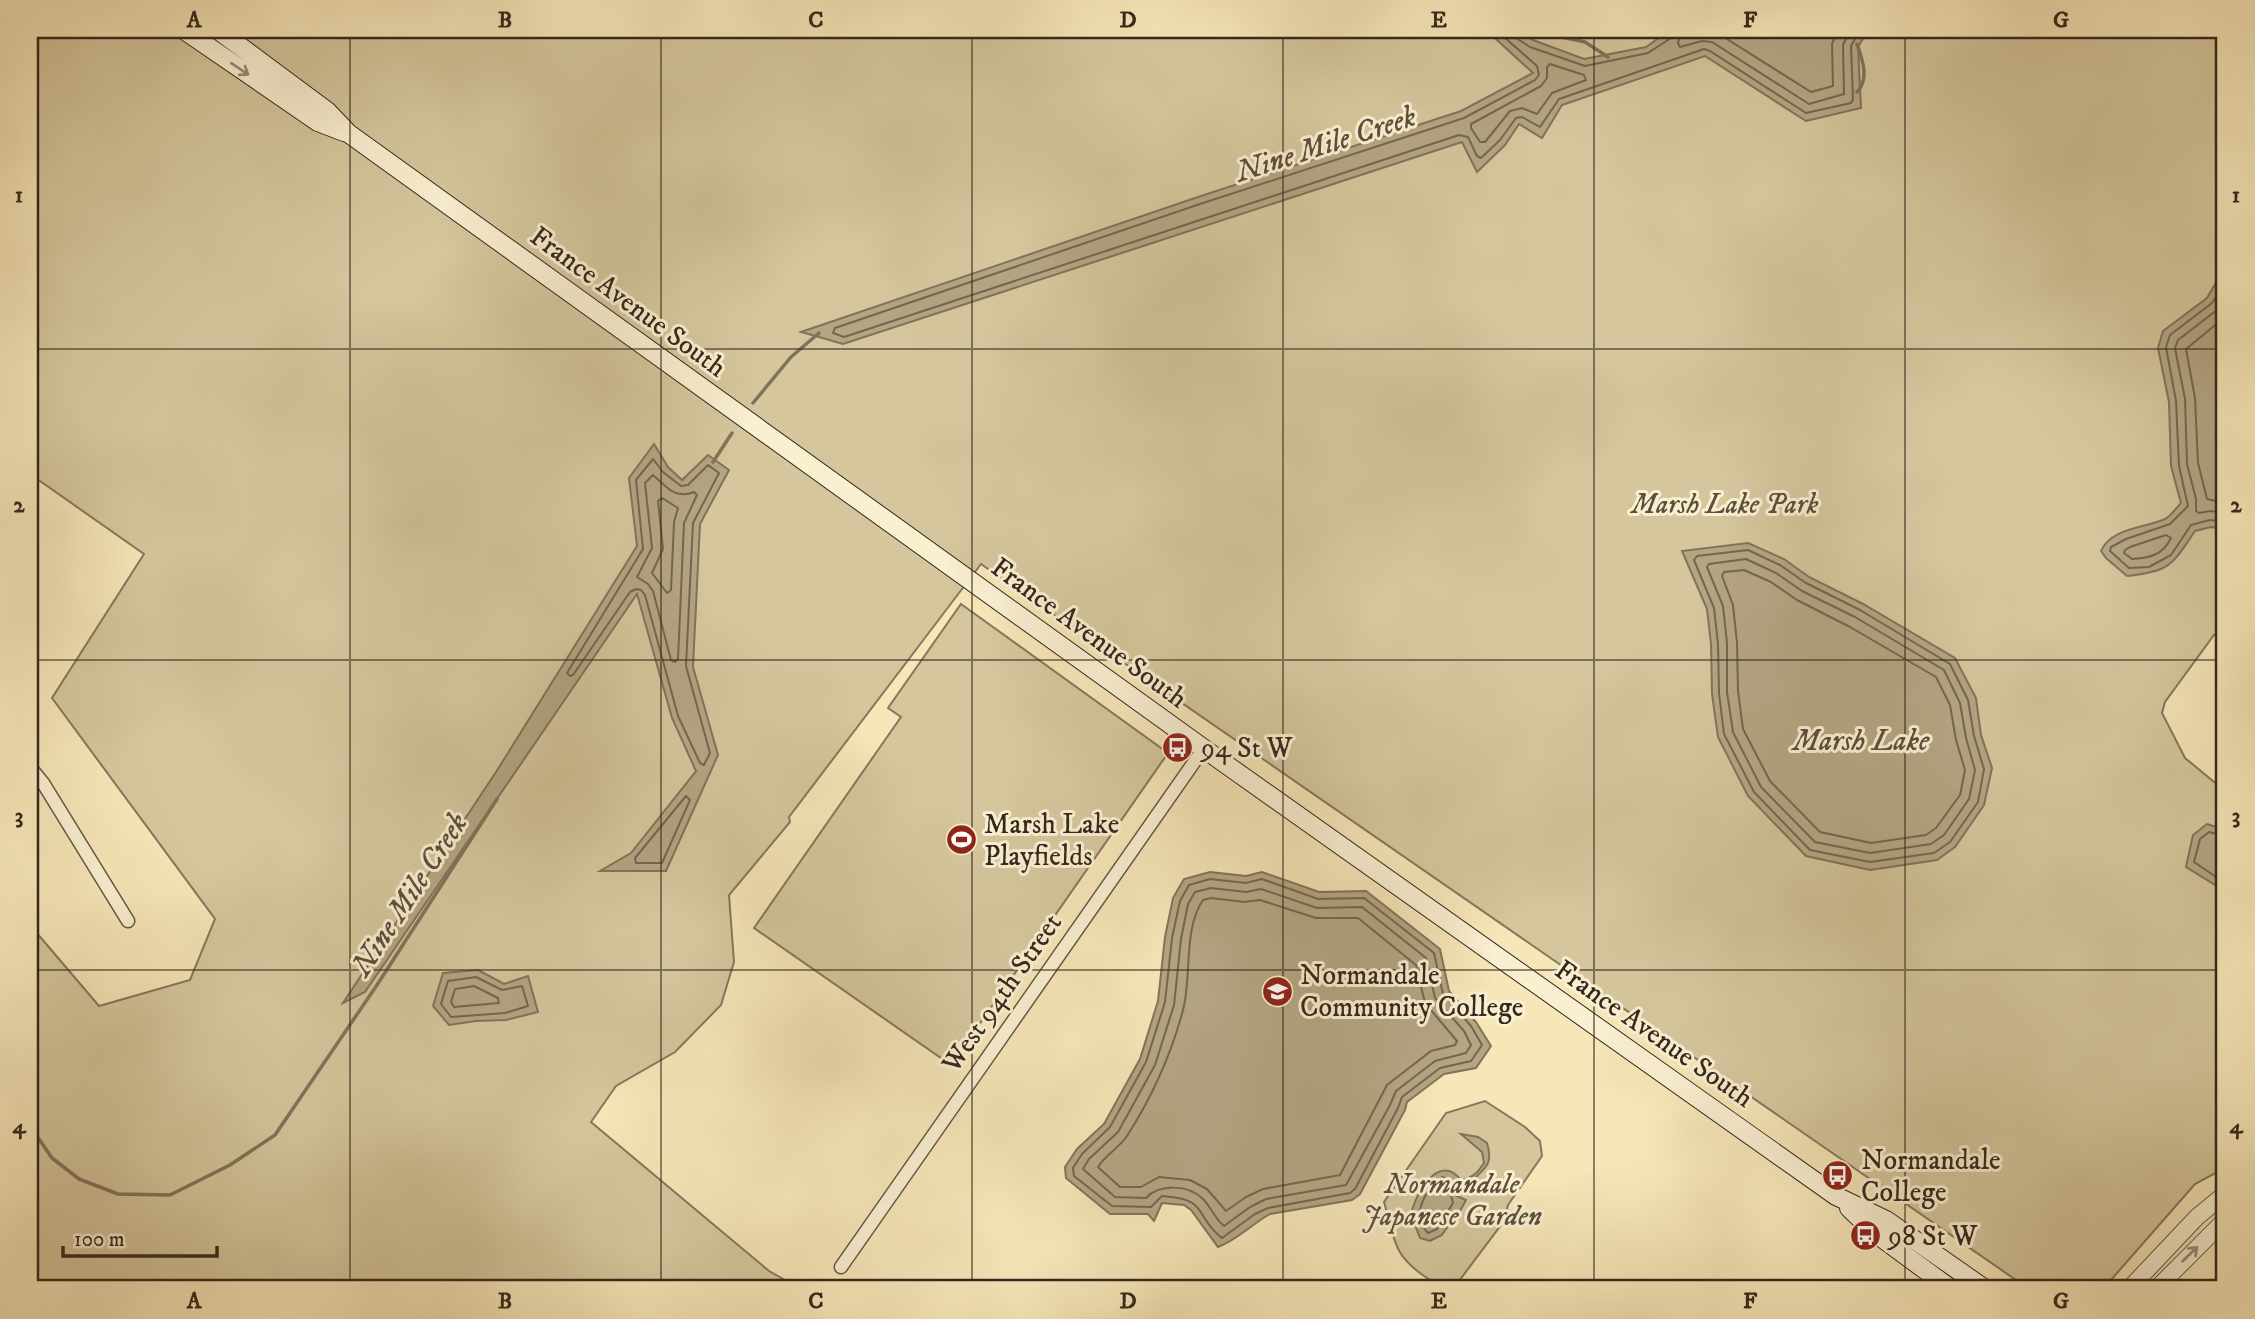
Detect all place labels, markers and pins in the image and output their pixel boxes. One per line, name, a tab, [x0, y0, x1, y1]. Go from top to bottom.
bus stop icon: 94 St W	[1161, 731, 1195, 765]
place label: 94 St W	[1199, 731, 1293, 766]
place label: Marsh Lake Playfields	[984, 807, 1119, 874]
sports icon: Marsh Lake Playfields	[944, 823, 978, 857]
place label: Normandale Community College	[1300, 958, 1523, 1025]
school or university icon: Normandale Community College	[1260, 974, 1294, 1008]
place label: Normandale College	[1861, 1143, 2001, 1210]
bus stop icon: Normandale College	[1821, 1159, 1855, 1193]
bus stop icon: 98 St W	[1848, 1219, 1882, 1253]
place label: 98 St W	[1886, 1219, 1978, 1254]

